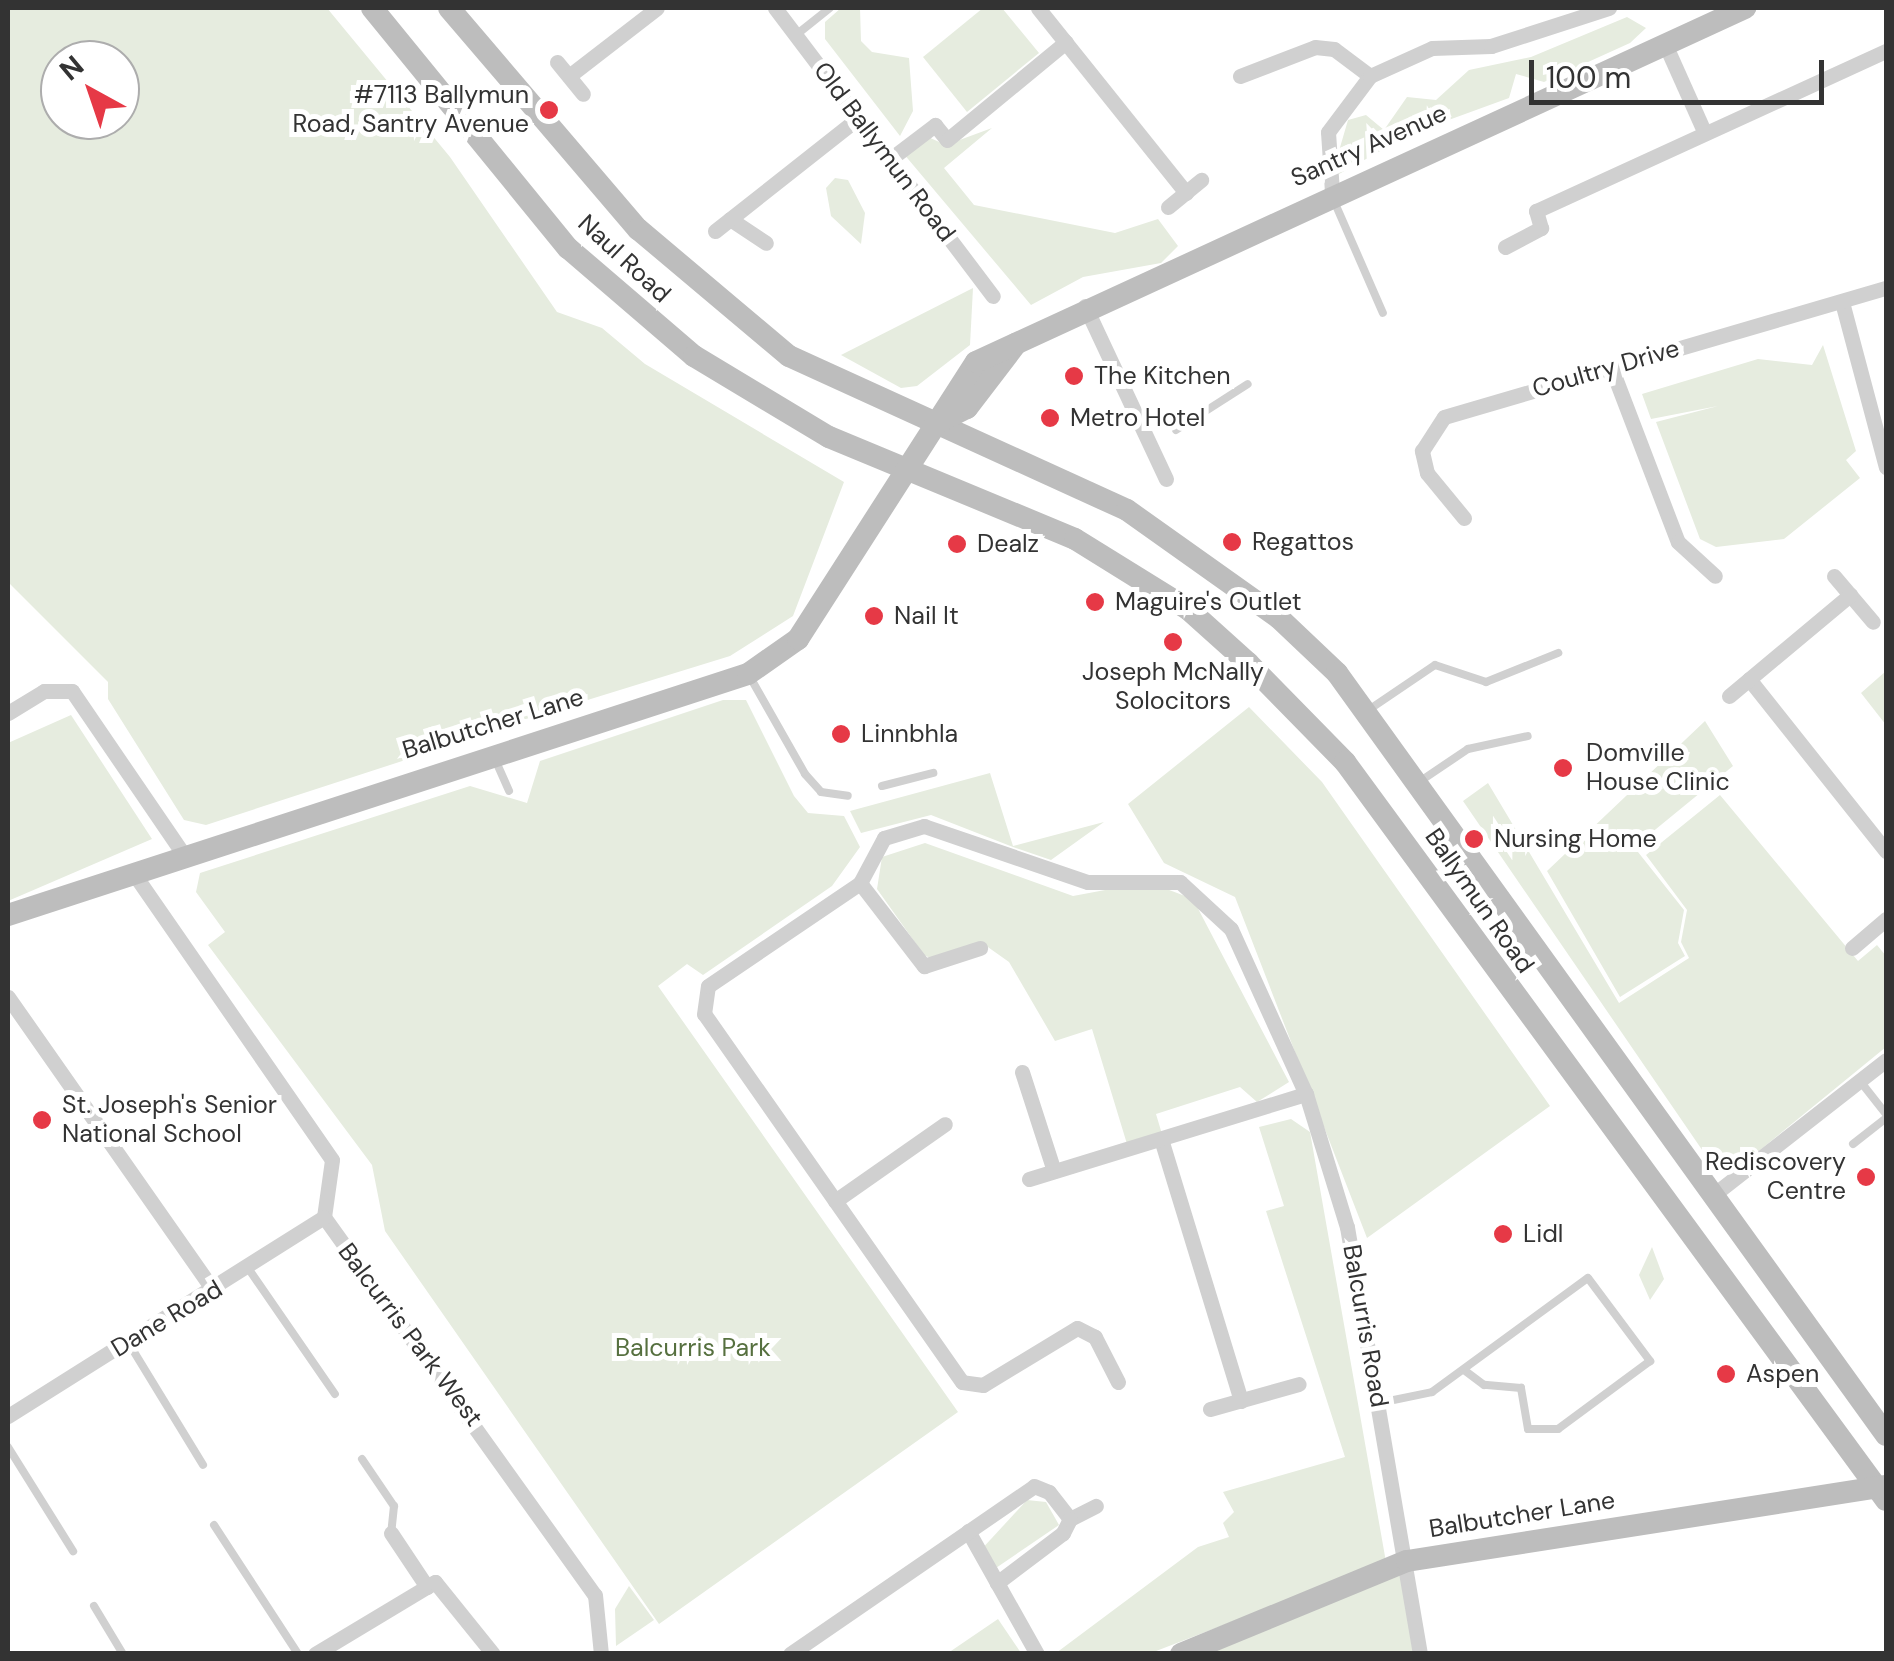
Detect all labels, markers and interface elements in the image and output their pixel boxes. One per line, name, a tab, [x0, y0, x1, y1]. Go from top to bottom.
north arrow	[40, 40, 140, 140]
scale bar	[1534, 40, 1829, 102]
text: N	[52, 47, 91, 89]
street label: Old Ballymun Road	[807, 56, 961, 248]
text: 100 m	[1546, 58, 1631, 97]
place label: #7113 Ballymun Road, Santry Avenue	[293, 81, 529, 140]
street label: Santry Avenue	[1287, 98, 1451, 194]
marker: #7113 Ballymun Road, Santry Avenue	[538, 99, 560, 121]
street label: Naul Road	[571, 209, 677, 309]
street label: Coultry Drive	[1529, 334, 1683, 404]
place label: The Kitchen	[1094, 361, 1231, 391]
marker: The Kitchen	[1063, 365, 1085, 387]
place label: Metro Hotel	[1070, 403, 1205, 433]
marker: Metro Hotel	[1039, 407, 1061, 429]
place label: Regattos	[1252, 527, 1354, 557]
place label: Dealz	[977, 529, 1039, 559]
marker: Regattos	[1221, 531, 1243, 553]
marker: Dealz	[946, 533, 968, 555]
place label: Maguire's Outlet	[1115, 587, 1302, 617]
marker: Maguire's Outlet	[1084, 591, 1106, 613]
place label: Nail It	[894, 601, 959, 631]
marker: Nail It	[863, 605, 885, 627]
marker: Joseph McNally Solocitors	[1162, 631, 1184, 653]
place label: Joseph McNally Solocitors	[1082, 658, 1264, 717]
street label: Balbutcher Lane	[399, 682, 587, 766]
place label: Linnbhla	[861, 719, 958, 749]
marker: Linnbhla	[830, 723, 852, 745]
place label: Domville House Clinic	[1586, 739, 1730, 798]
marker: Domville House Clinic	[1550, 755, 1576, 781]
street label: Ballymun Road	[1418, 823, 1540, 979]
place label: Nursing Home	[1494, 824, 1657, 854]
marker: Nursing Home	[1463, 828, 1485, 850]
place label: St. Joseph's Senior National School	[62, 1091, 277, 1150]
marker: St. Joseph's Senior National School	[31, 1109, 53, 1131]
place label: Rediscovery Centre	[1705, 1148, 1846, 1207]
marker: Rediscovery Centre	[1855, 1166, 1877, 1188]
place label: Lidl	[1523, 1219, 1563, 1249]
marker: Lidl	[1492, 1223, 1514, 1245]
street label: Balcurris Park West	[331, 1238, 489, 1432]
street label: Balcurris Road	[1336, 1242, 1394, 1410]
street label: Dane Road	[106, 1274, 228, 1364]
park label: Balcurris Park	[615, 1333, 771, 1363]
place label: Aspen	[1746, 1359, 1819, 1389]
marker: Aspen	[1715, 1363, 1737, 1385]
street label: Balbutcher Lane	[1427, 1485, 1617, 1545]

